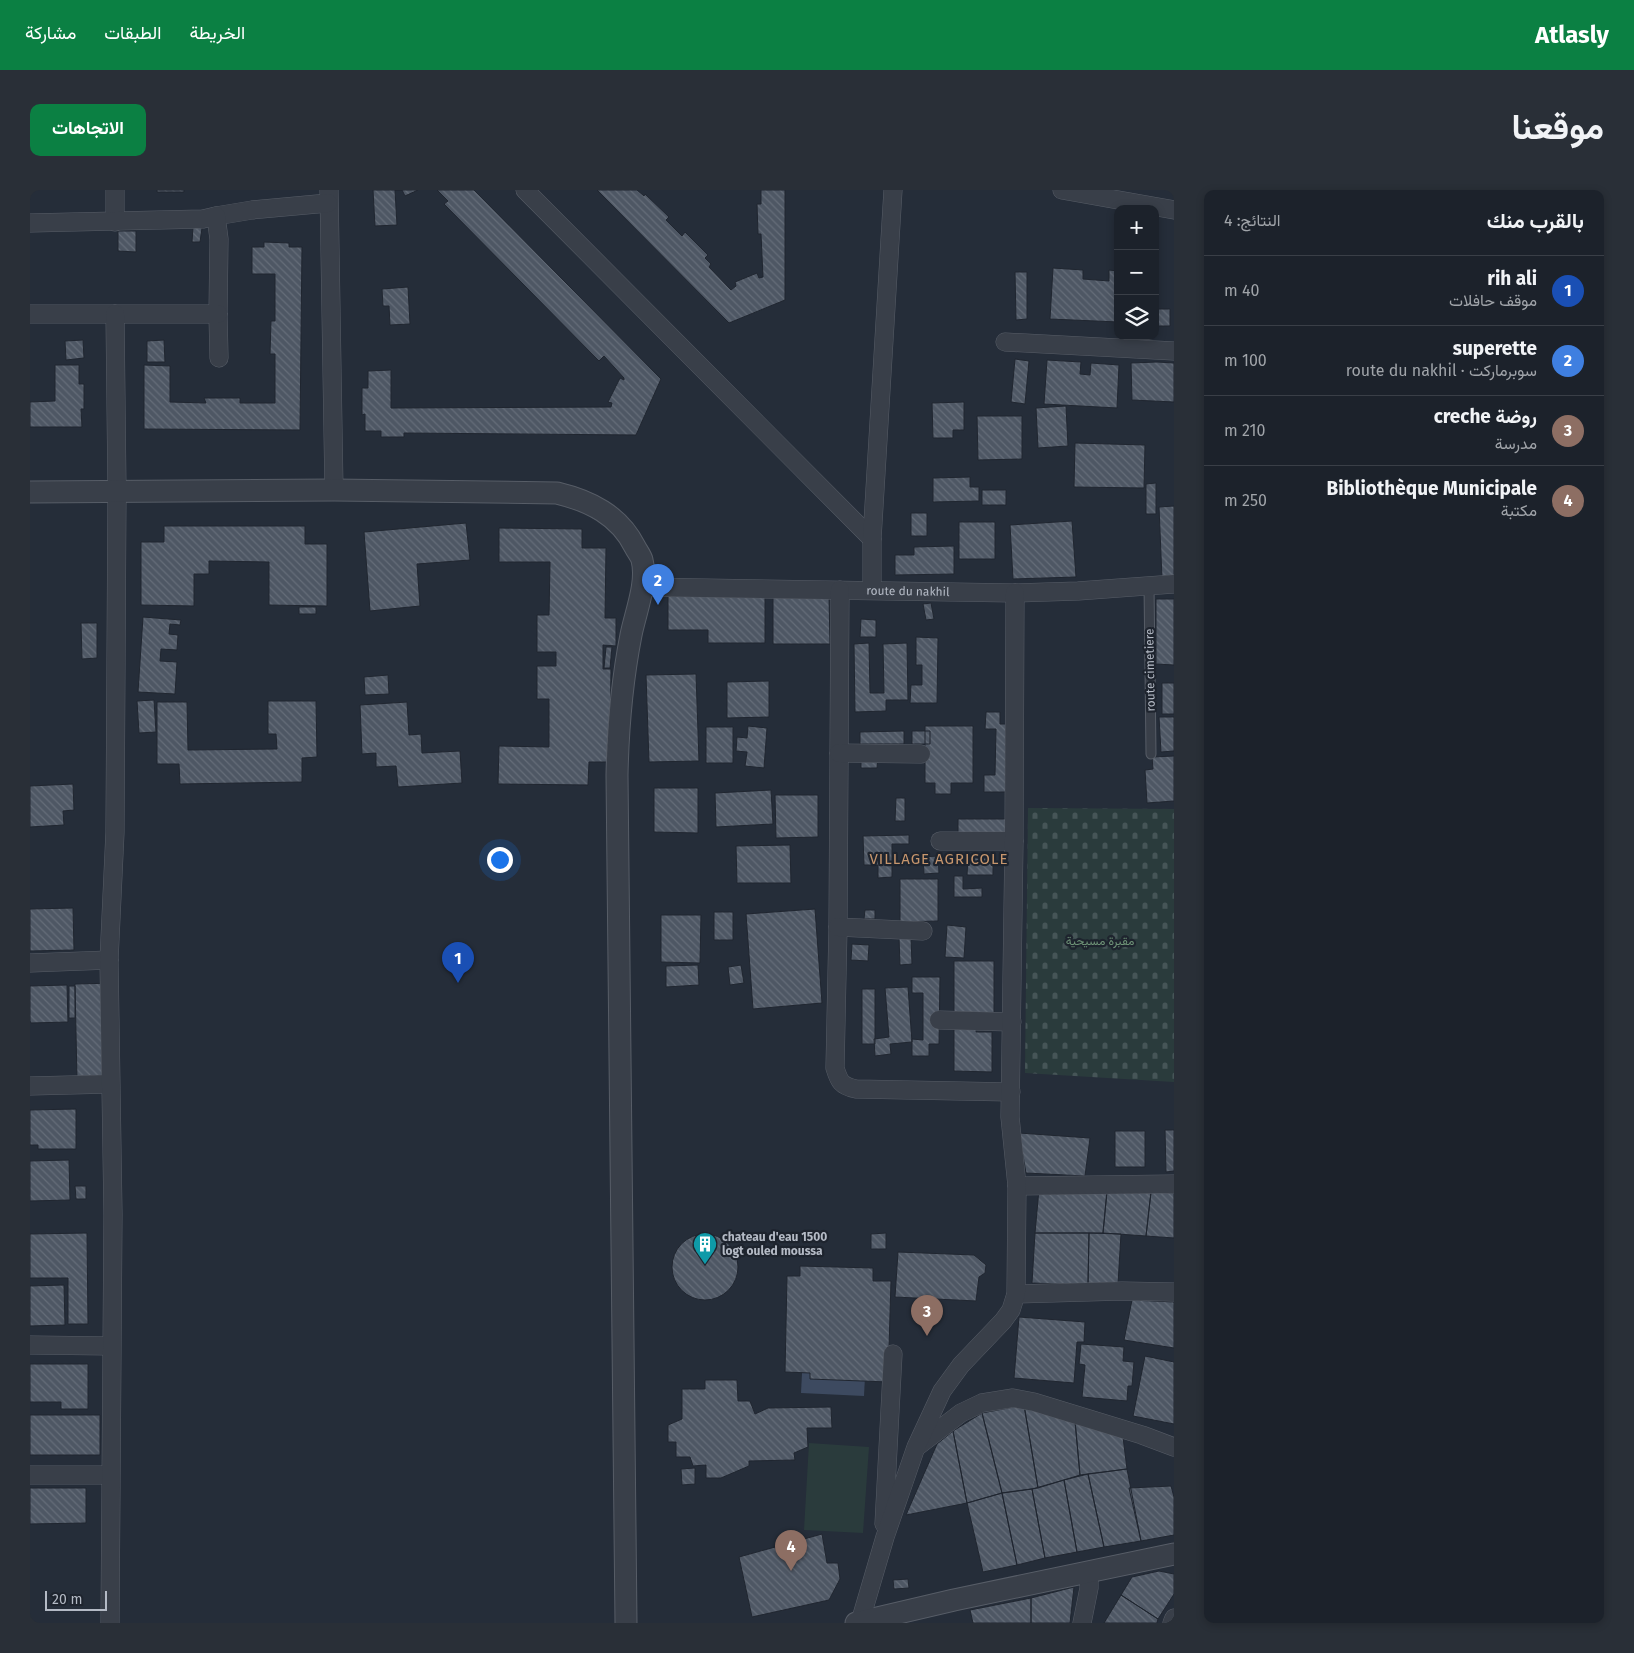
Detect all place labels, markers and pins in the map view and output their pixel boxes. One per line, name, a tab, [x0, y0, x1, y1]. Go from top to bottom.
pin: 2	[642, 564, 674, 605]
pin: 1	[442, 942, 474, 983]
place label: chateau d'eau 1500 logt ouled moussa	[722, 1230, 827, 1258]
building icon: chateau d'eau 1500 logt ouled moussa	[692, 1231, 718, 1265]
pin: 3	[911, 1295, 943, 1336]
pin: 4	[775, 1530, 807, 1571]

